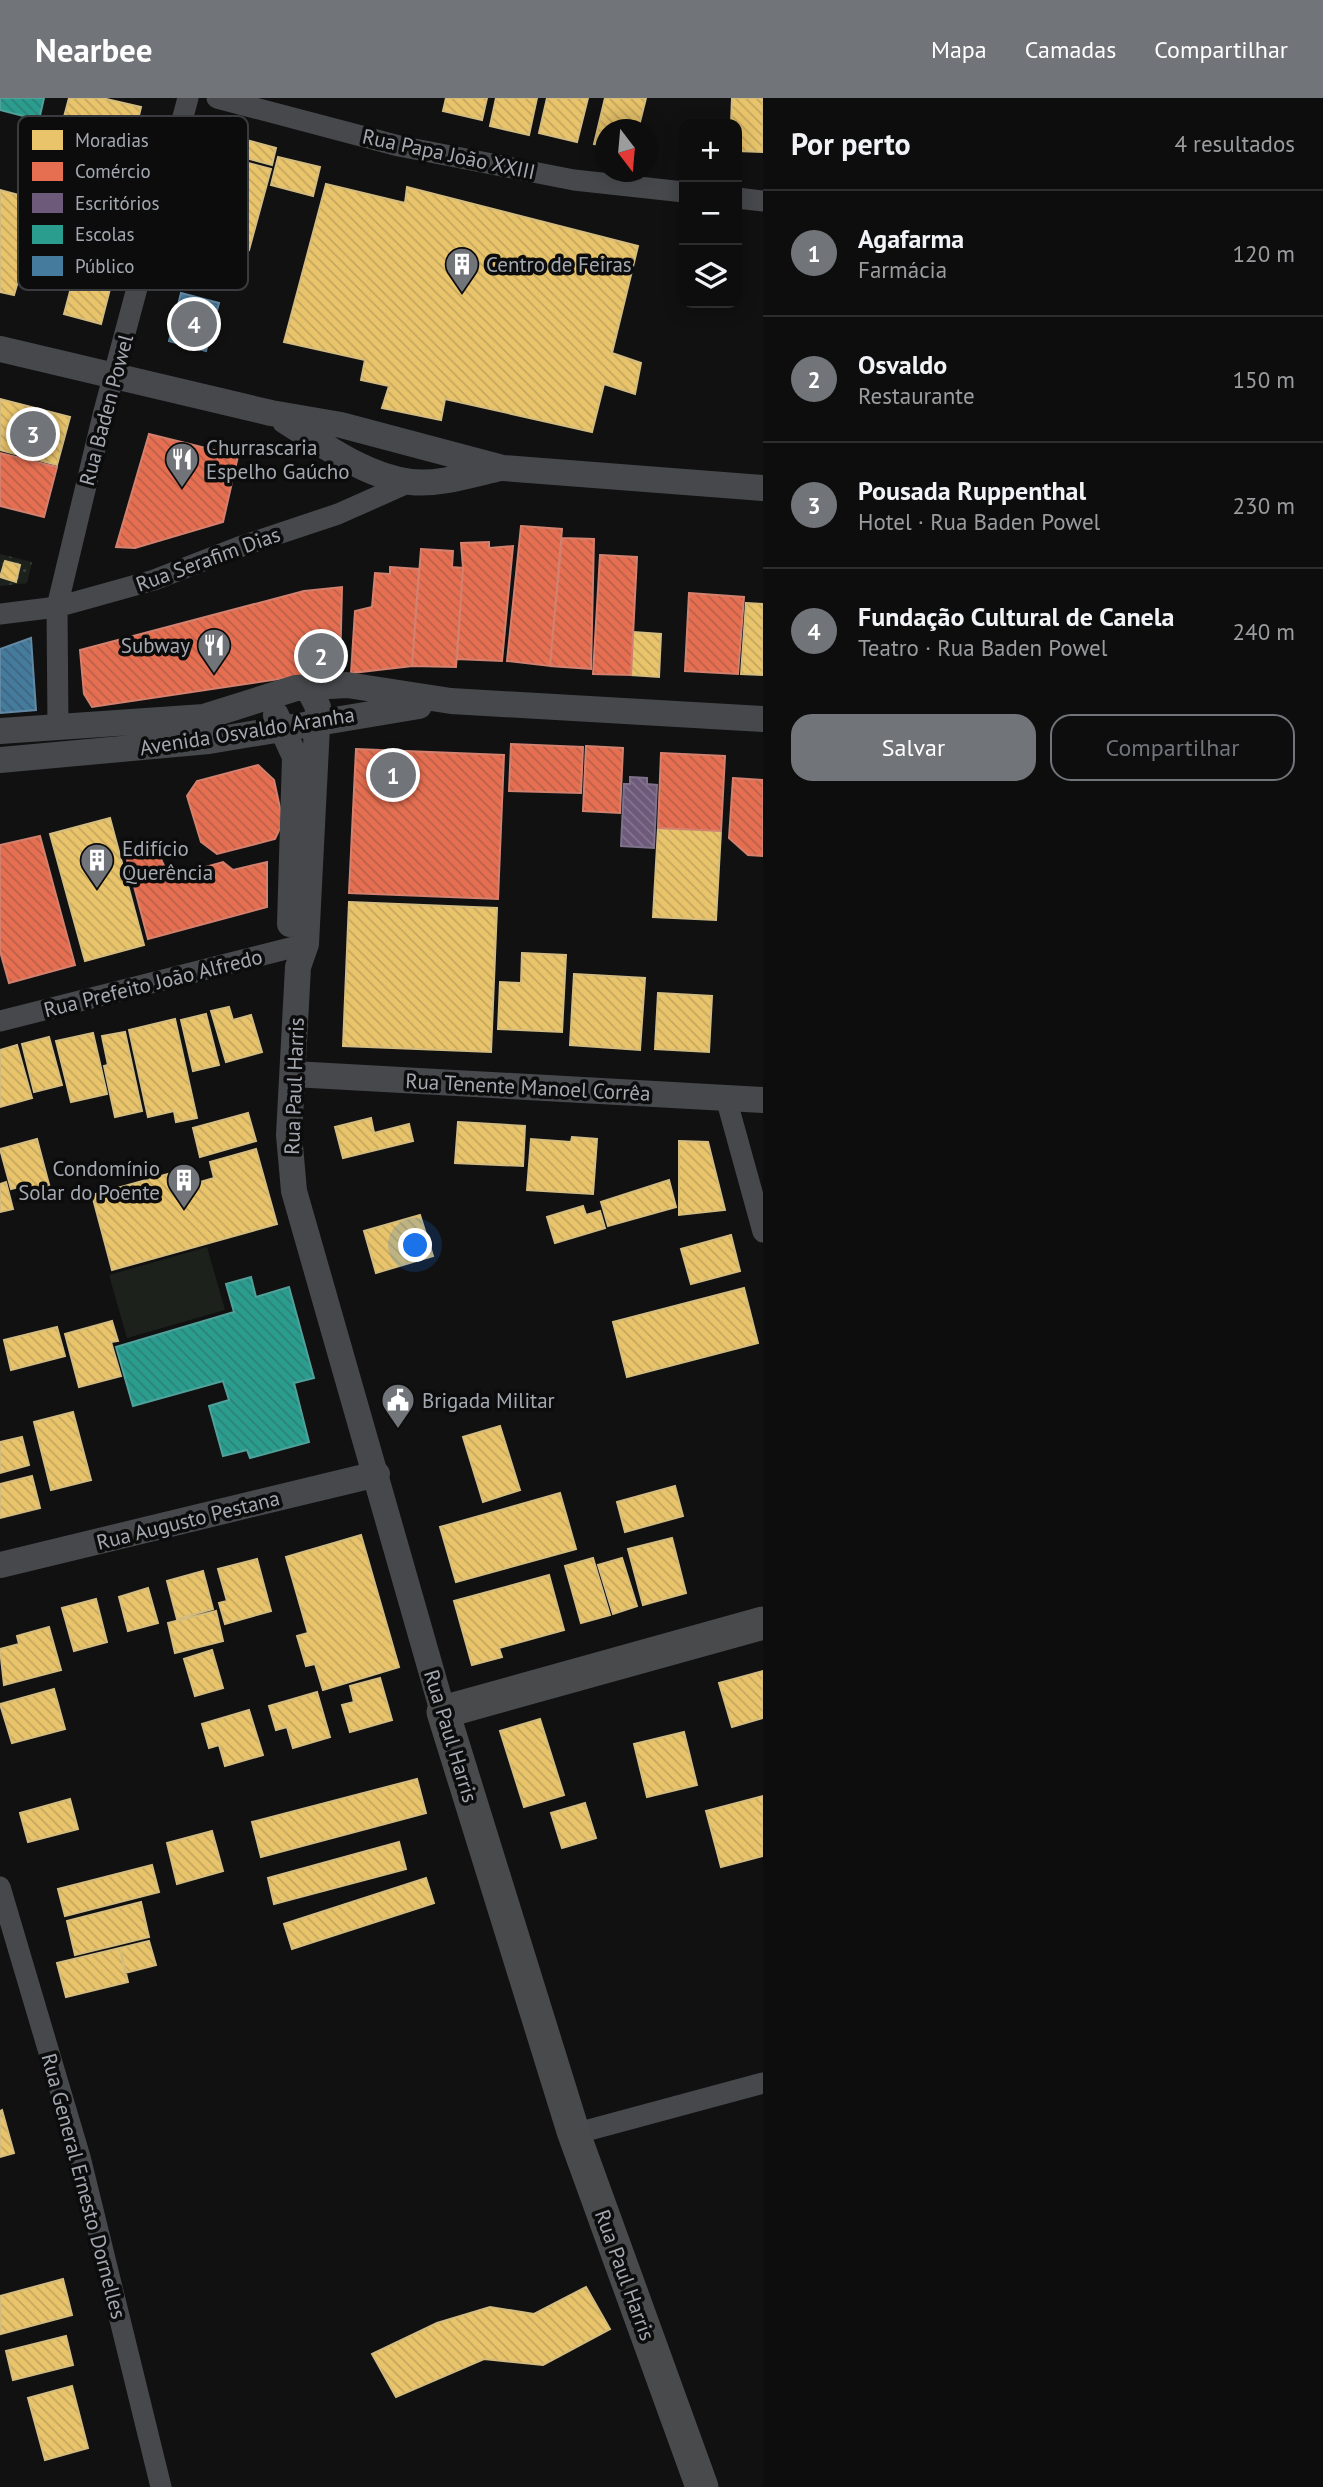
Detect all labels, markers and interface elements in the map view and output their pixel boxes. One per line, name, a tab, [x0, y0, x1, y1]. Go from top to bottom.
text: Nearbee	[35, 28, 152, 71]
text: Mapa	[931, 34, 987, 65]
text: Camadas	[1025, 34, 1116, 65]
text: Compartilhar	[1154, 34, 1288, 65]
legend	[18, 116, 248, 290]
north arrow	[595, 119, 658, 182]
map controls	[679, 119, 742, 308]
button: +	[679, 119, 742, 182]
street label: Rua Papa João XXIII	[360, 122, 538, 186]
text: Por perto	[791, 124, 911, 163]
text: Moradias	[75, 128, 149, 152]
text: 4 resultados	[1174, 129, 1295, 158]
text: Comércio	[75, 159, 151, 183]
button: −	[679, 182, 742, 245]
text: Escritórios	[75, 191, 159, 215]
text: Escolas	[75, 222, 134, 246]
text: Agafarma	[858, 222, 964, 255]
text: 1	[807, 239, 821, 268]
text: 120 m	[1233, 239, 1295, 268]
building icon: Centro de Feiras	[443, 245, 481, 294]
button: layers	[679, 245, 742, 308]
place label: Centro de Feiras	[486, 251, 632, 278]
text: Público	[75, 254, 134, 278]
text: Farmácia	[858, 255, 947, 284]
pin: 4	[171, 298, 217, 350]
street label: Rua Baden Powel	[73, 331, 139, 489]
text: Osvaldo	[858, 348, 947, 381]
text: 2	[807, 365, 821, 394]
text: 150 m	[1233, 365, 1295, 394]
text: Restaurante	[858, 381, 975, 410]
pin: 3	[10, 408, 56, 460]
place label: Churrascaria Espelho Gaúcho	[206, 434, 349, 485]
restaurant icon: Churrascaria Espelho Gaúcho	[163, 440, 201, 489]
text: Pousada Ruppenthal	[858, 474, 1086, 507]
text: 3	[807, 491, 821, 520]
text: 230 m	[1233, 491, 1295, 520]
text: Hotel · Rua Baden Powel	[858, 507, 1100, 536]
street label: Rua Serafim Dias	[132, 520, 284, 598]
text: Fundação Cultural de Canela	[858, 600, 1174, 633]
text: 4	[807, 617, 821, 646]
text: 240 m	[1233, 617, 1295, 646]
restaurant icon: Subway	[195, 626, 233, 675]
pin: 2	[298, 630, 344, 682]
place label: Subway	[121, 632, 190, 659]
text: Teatro · Rua Baden Powel	[858, 633, 1107, 662]
street label: Avenida Osvaldo Aranha	[138, 701, 356, 761]
button: Salvar	[791, 714, 1036, 781]
button: Compartilhar	[1050, 714, 1295, 781]
pin: 1	[370, 749, 416, 801]
place label: Edifício Querência	[122, 835, 213, 886]
building icon: Edifício Querência	[78, 841, 116, 890]
street label: Rua Prefeito João Alfredo	[41, 943, 265, 1023]
street label: Rua Paul Harris	[278, 1017, 310, 1155]
street label: Rua Tenente Manoel Corrêa	[405, 1067, 651, 1107]
place label: Condomínio Solar do Poente	[18, 1155, 160, 1206]
building icon: Condomínio Solar do Poente	[165, 1161, 203, 1210]
your location	[398, 1228, 432, 1262]
public building icon: Brigada Militar	[379, 1381, 417, 1430]
place label: Brigada Militar	[422, 1387, 555, 1414]
street label: Rua Augusto Pestana	[94, 1484, 282, 1556]
street label: Rua Paul Harris	[418, 1666, 484, 1806]
street label: Rua General Ernesto Dornelles	[36, 2050, 132, 2322]
street label: Rua Paul Harris	[589, 2206, 661, 2344]

